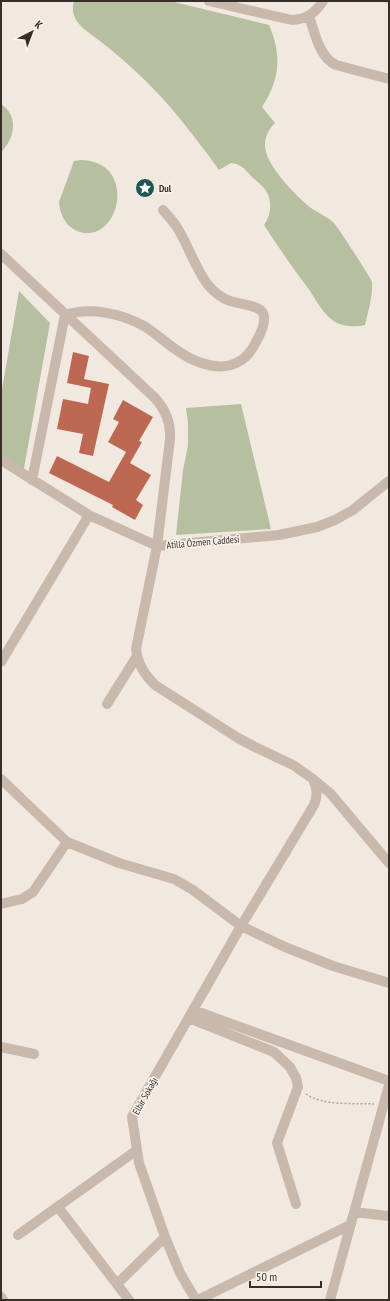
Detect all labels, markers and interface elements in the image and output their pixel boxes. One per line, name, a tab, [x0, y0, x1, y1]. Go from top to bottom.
north arrow	[12, 12, 52, 52]
text: K	[32, 17, 46, 32]
place icon: Dul	[134, 177, 156, 199]
place label: Dul	[159, 182, 172, 195]
street label: Atilla Özmen Caddesi	[166, 532, 240, 552]
street label: Elbir Sokağı	[129, 1075, 161, 1117]
scale bar	[250, 1263, 321, 1289]
text: 50 m	[256, 1269, 277, 1284]

